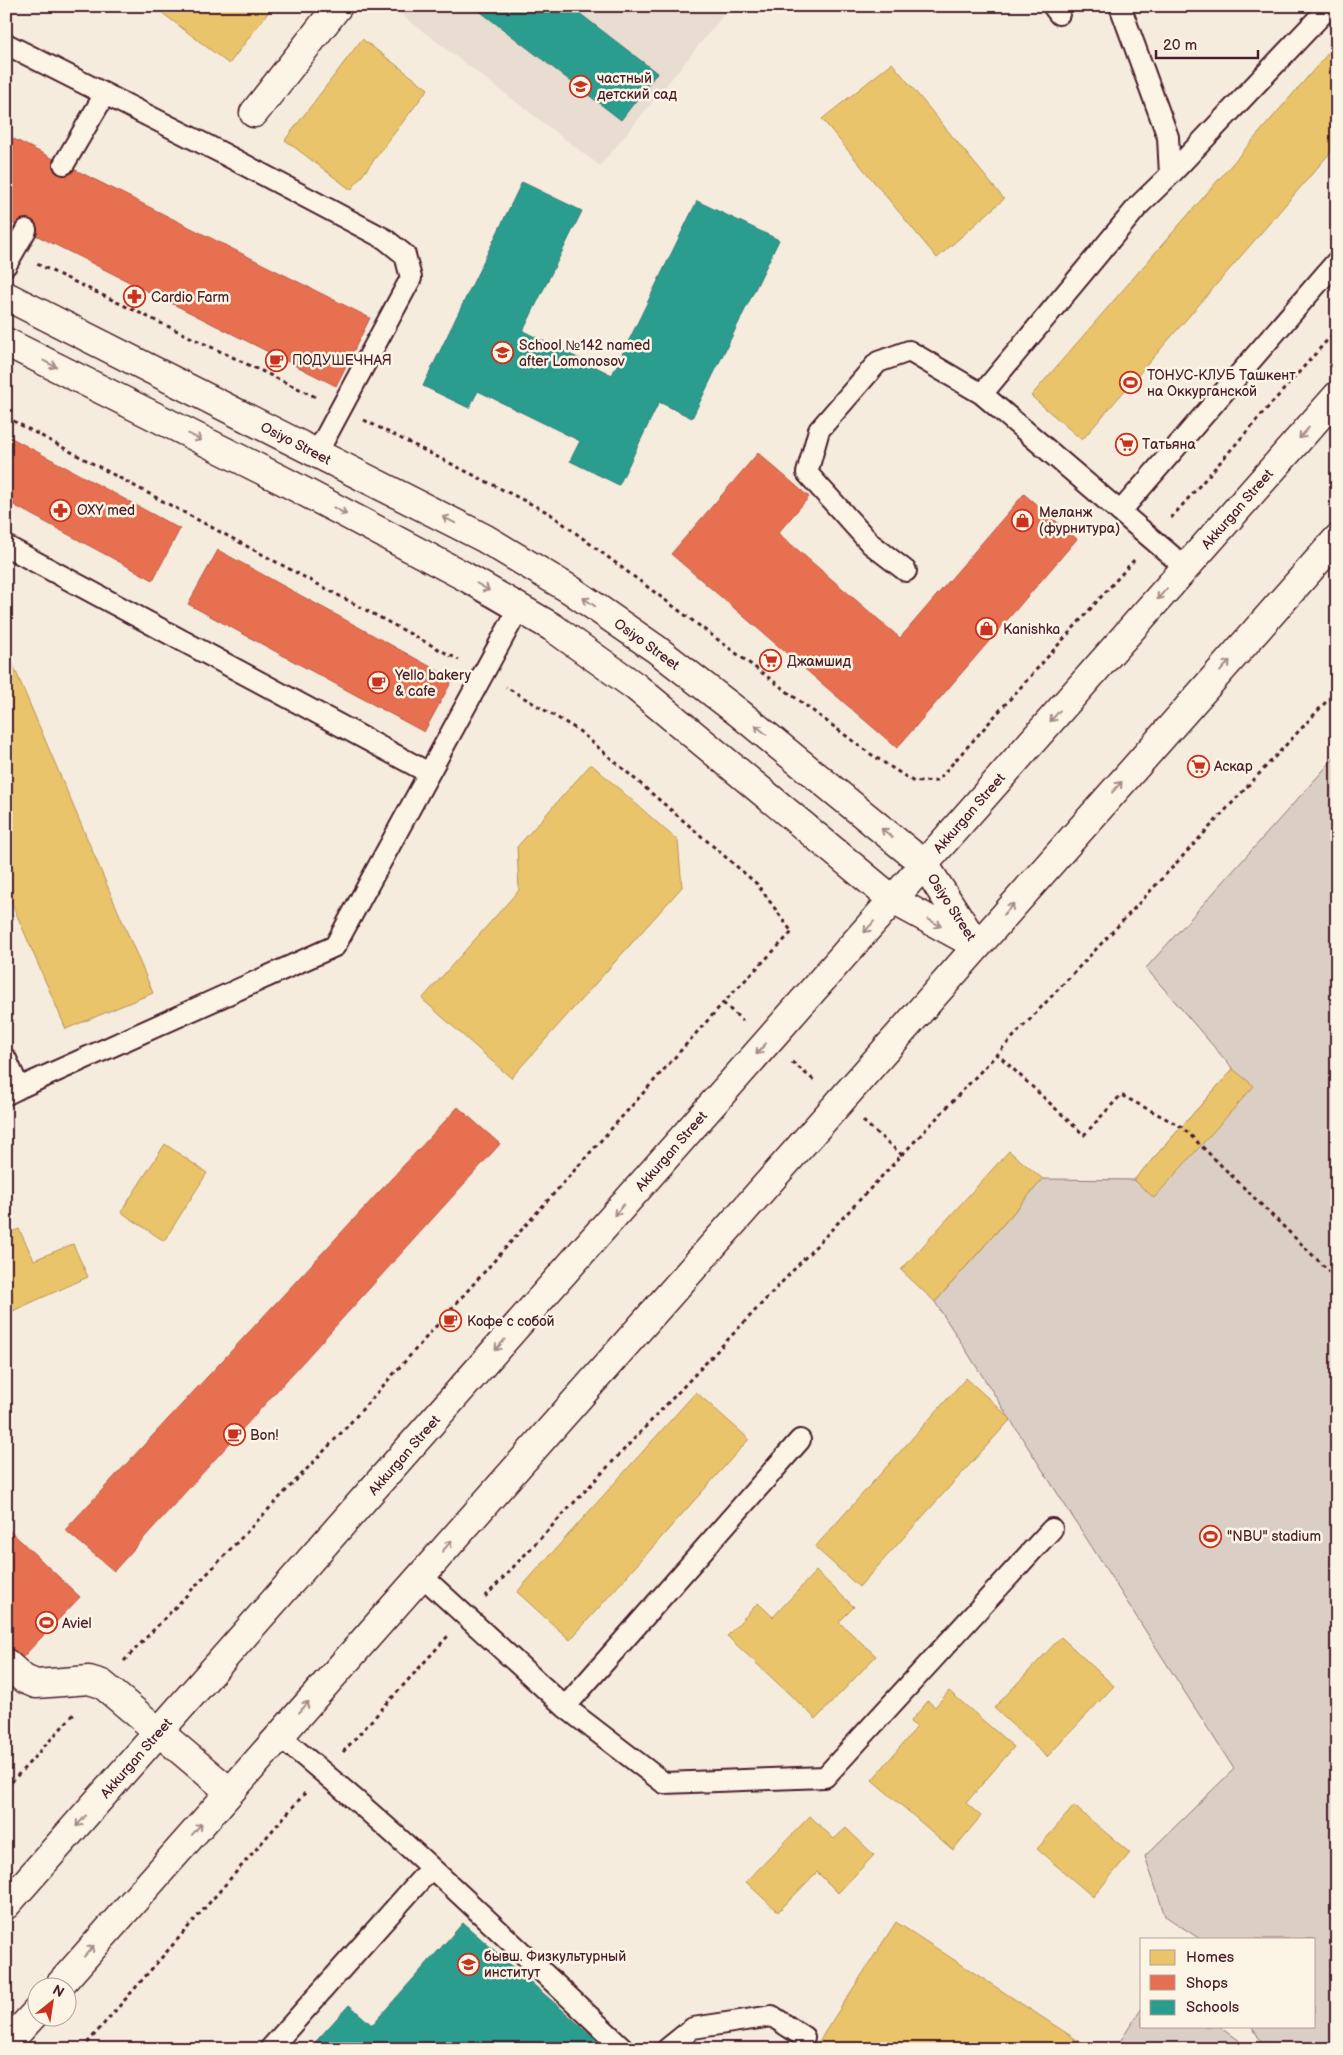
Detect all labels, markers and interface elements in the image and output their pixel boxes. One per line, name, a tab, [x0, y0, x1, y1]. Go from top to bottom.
scale bar	[1156, 28, 1258, 60]
text: 20 m	[1163, 36, 1197, 55]
place label: частный детский сад	[597, 70, 678, 103]
school or university icon: частный детский сад	[569, 74, 593, 98]
pharmacy icon: Cardio Farm	[123, 285, 147, 309]
place label: Cardio Farm	[151, 289, 229, 306]
place label: School №142 named after Lomonosov	[519, 337, 650, 370]
school or university icon: School №142 named after Lomonosov	[491, 341, 515, 365]
cafe icon: ПОДУШЕЧНАЯ	[264, 348, 288, 372]
place label: ПОДУШЕЧНАЯ	[292, 352, 392, 369]
one-way arrow	[42, 360, 57, 369]
place label: ТОНУС-КЛУБ Ташкент на Оккурганской	[1147, 367, 1296, 400]
sports icon: ТОНУС-КЛУБ Ташкент на Оккурганской	[1119, 371, 1143, 395]
street label: Osiyo Street	[258, 418, 334, 469]
one-way arrow	[1299, 426, 1310, 439]
supermarket icon: Татьяна	[1114, 432, 1138, 456]
one-way arrow	[187, 433, 202, 442]
place label: Татьяна	[1142, 436, 1197, 453]
street label: Akkurgan Street	[1198, 465, 1277, 553]
pharmacy icon: OXY med	[49, 498, 73, 522]
place label: OXY med	[77, 502, 135, 519]
place label: Меланж (фурнитура)	[1039, 504, 1120, 537]
one-way arrow	[332, 507, 347, 516]
shop icon: Меланж (фурнитура)	[1011, 508, 1035, 532]
one-way arrow	[441, 515, 456, 525]
one-way arrow	[476, 583, 490, 593]
one-way arrow	[1157, 587, 1168, 600]
one-way arrow	[582, 597, 596, 607]
street label: Osiyo Street	[611, 615, 683, 674]
shop icon: Kanishka	[975, 617, 999, 641]
place label: Kanishka	[1003, 621, 1060, 638]
supermarket icon: Джамшид	[759, 649, 783, 673]
place label: Джамшид	[787, 653, 852, 670]
one-way arrow	[1219, 659, 1231, 672]
place label: Yello bakery & cafe	[394, 667, 472, 700]
cafe icon: Yello bakery & cafe	[367, 671, 391, 695]
one-way arrow	[1049, 709, 1061, 722]
one-way arrow	[755, 725, 768, 736]
supermarket icon: Аскар	[1186, 754, 1210, 778]
place label: Аскар	[1213, 758, 1253, 775]
street label: Akkurgan Street	[930, 769, 1009, 857]
one-way arrow	[1111, 781, 1123, 794]
one-way arrow	[881, 828, 894, 839]
street label: Osiyo Street	[924, 870, 980, 945]
one-way arrow	[1004, 903, 1015, 916]
one-way arrow	[927, 918, 942, 928]
one-way arrow	[863, 920, 875, 933]
one-way arrow	[756, 1042, 767, 1055]
street label: Akkurgan Street	[632, 1107, 711, 1195]
one-way arrow	[614, 1203, 625, 1216]
cafe icon: Кофе с собой	[439, 1309, 463, 1333]
place label: Кофе с собой	[467, 1313, 554, 1330]
one-way arrow	[494, 1339, 506, 1352]
street label: Akkurgan Street	[365, 1411, 444, 1499]
cafe icon: Bon!	[222, 1423, 246, 1447]
place label: Bon!	[250, 1427, 278, 1444]
sports icon: "NBU" stadium	[1199, 1524, 1223, 1548]
place label: "NBU" stadium	[1227, 1528, 1321, 1545]
one-way arrow	[441, 1540, 452, 1553]
sports icon: Aviel	[34, 1611, 58, 1635]
place label: Aviel	[62, 1615, 92, 1632]
one-way arrow	[298, 1701, 310, 1714]
street label: Akkurgan Street	[97, 1714, 176, 1802]
one-way arrow	[75, 1814, 87, 1827]
one-way arrow	[191, 1823, 203, 1836]
legend	[1140, 1938, 1316, 2028]
one-way arrow	[83, 1945, 94, 1958]
place label: бывш. Физкультурный институт	[484, 1948, 626, 1981]
text: Homes	[1186, 1948, 1235, 1967]
school or university icon: бывш. Физкультурный институт	[456, 1952, 480, 1976]
text: Shops	[1186, 1974, 1229, 1993]
north arrow	[28, 1978, 78, 2028]
text: N	[49, 1981, 67, 2001]
text: Schools	[1186, 1998, 1240, 2017]

